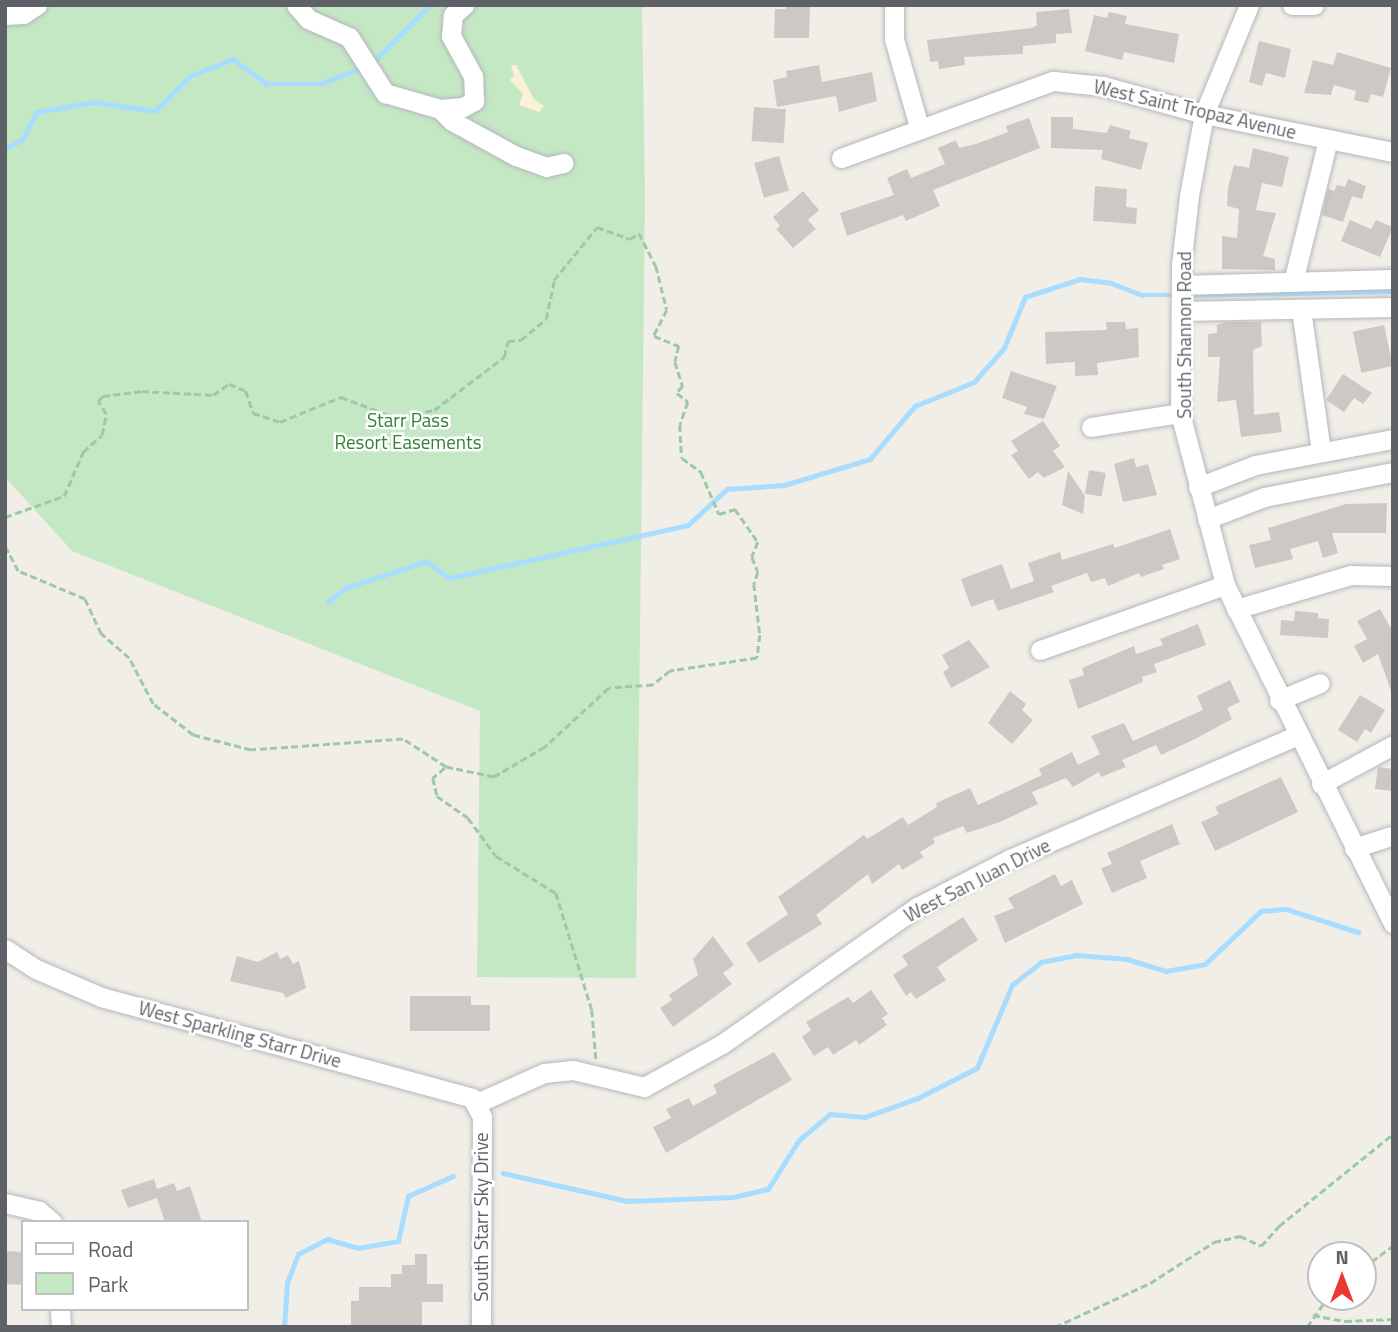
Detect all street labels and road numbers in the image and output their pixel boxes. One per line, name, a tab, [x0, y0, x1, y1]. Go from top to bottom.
street label: West Saint Tropaz Avenue	[1091, 75, 1299, 143]
street label: South Shannon Road	[1173, 251, 1195, 419]
street label: West San Juan Drive	[900, 833, 1054, 927]
street label: West Sparkling Starr Drive	[136, 996, 344, 1072]
street label: South Starr Sky Drive	[470, 1132, 492, 1302]

